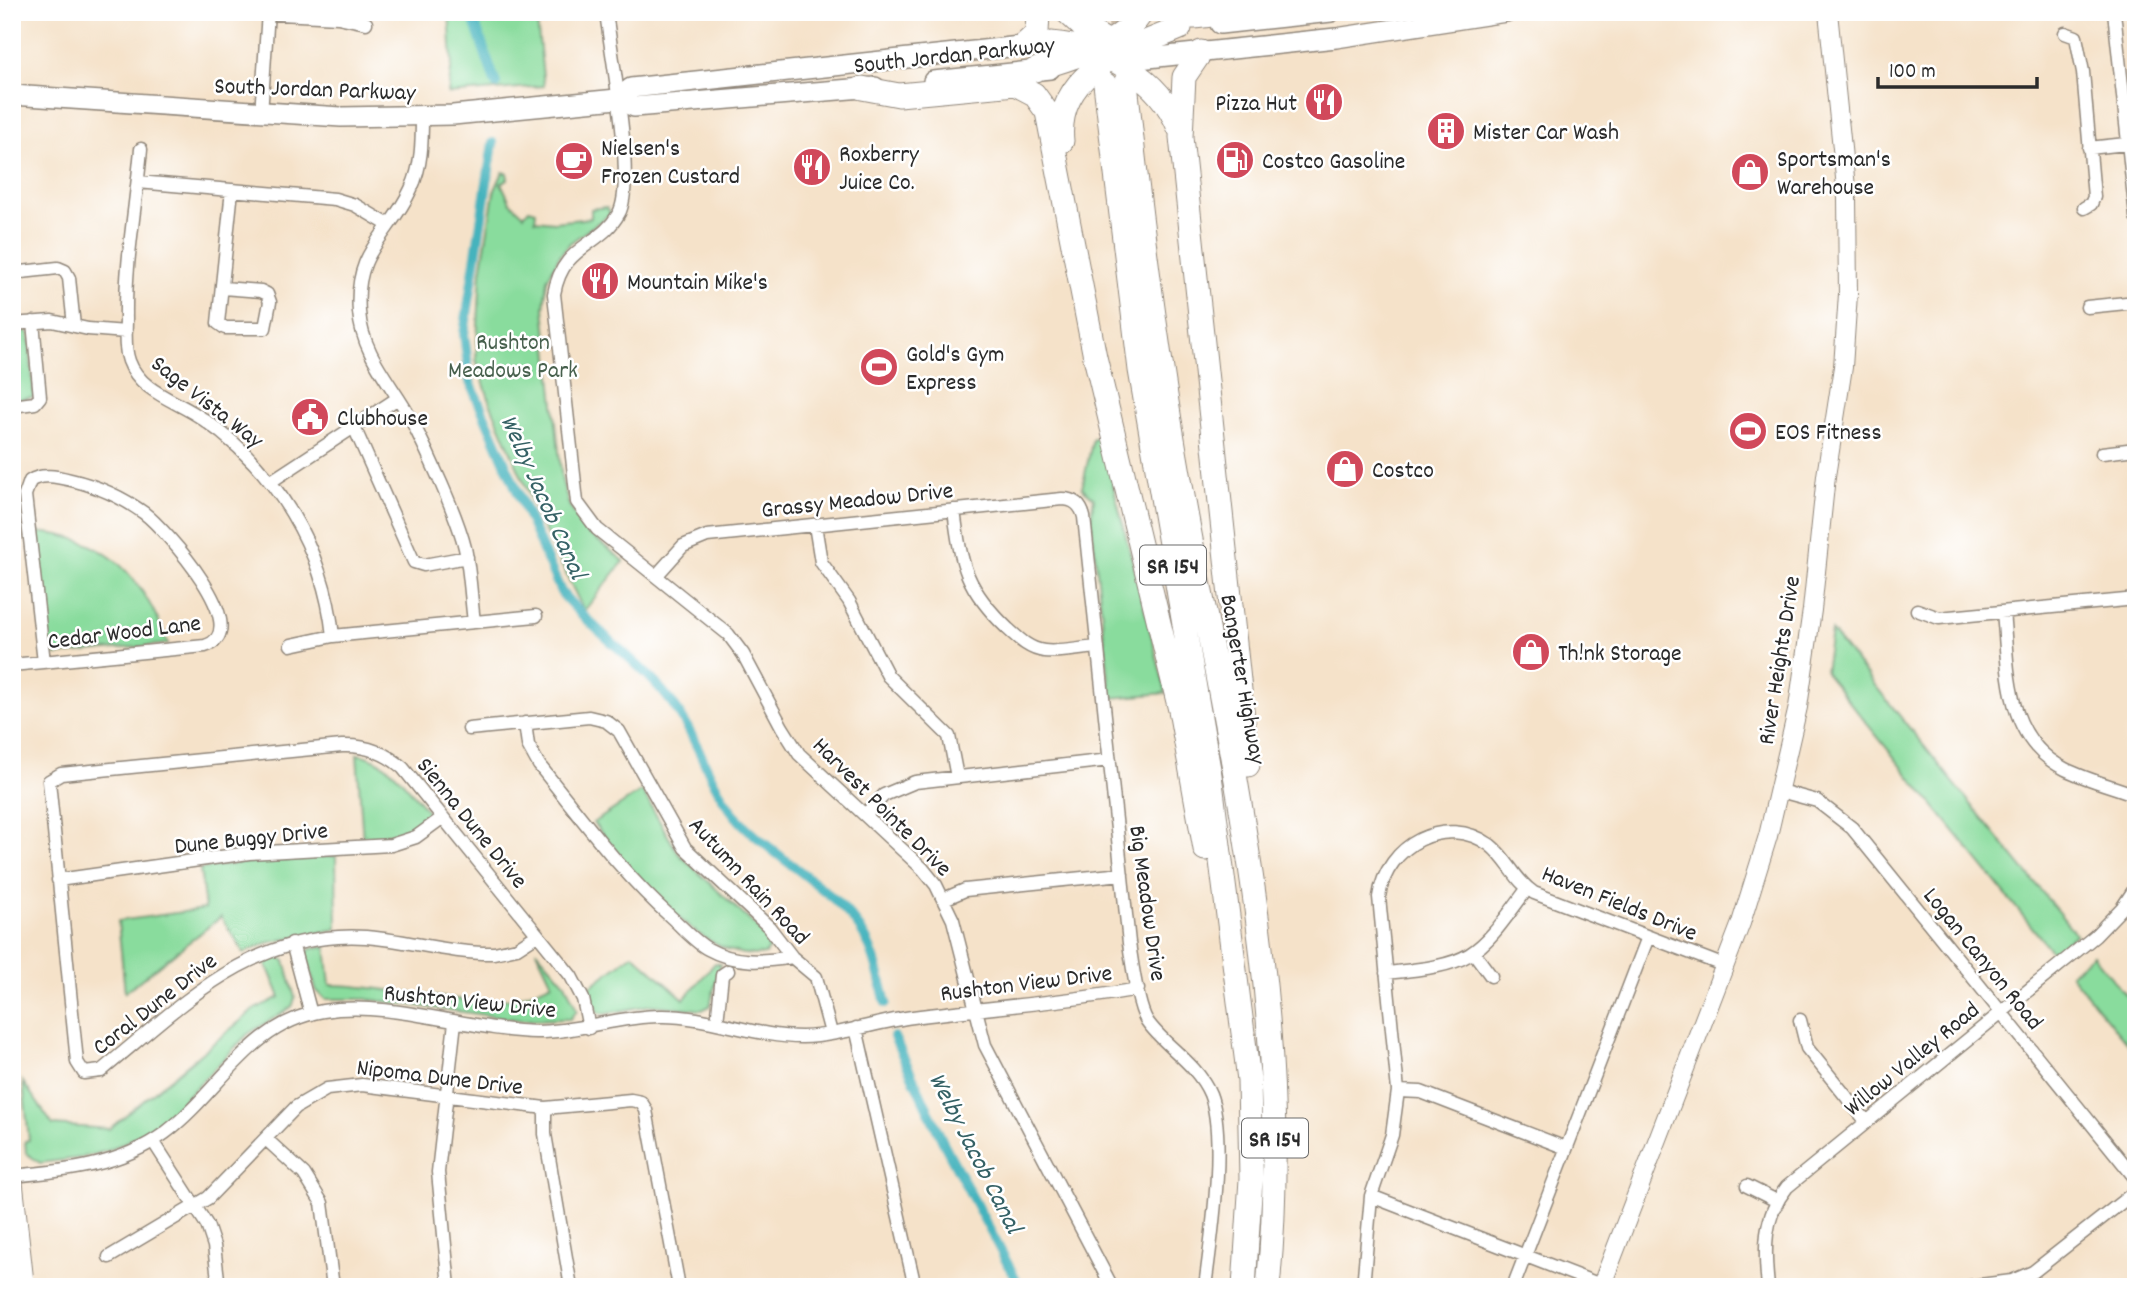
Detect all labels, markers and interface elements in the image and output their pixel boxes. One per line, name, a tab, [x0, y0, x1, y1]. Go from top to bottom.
street label: South Jordan Parkway	[852, 29, 1058, 84]
scale bar	[1878, 46, 2038, 90]
text: 100 m	[1889, 58, 1936, 88]
street label: South Jordan Parkway	[214, 70, 418, 112]
restaurant icon: Pizza Hut	[1303, 81, 1345, 123]
place label: Pizza Hut	[1215, 88, 1297, 122]
building icon: Mister Car Wash	[1425, 110, 1467, 152]
place label: Mister Car Wash	[1473, 117, 1619, 151]
place label: Nielsen's Frozen Custard	[601, 133, 740, 195]
place label: Roxberry Juice Co.	[839, 139, 920, 201]
fuel station icon: Costco Gasoline	[1214, 139, 1256, 181]
cafe icon: Nielsen's Frozen Custard	[553, 140, 595, 182]
place label: Sportsman's Warehouse	[1777, 144, 1891, 206]
restaurant icon: Roxberry Juice Co.	[791, 146, 833, 188]
place label: Costco Gasoline	[1262, 146, 1405, 180]
shop icon: Sportsman's Warehouse	[1729, 151, 1771, 193]
restaurant icon: Mountain Mike's	[579, 260, 621, 302]
place label: Mountain Mike's	[627, 267, 768, 301]
park label: Rushton Meadows Park	[448, 327, 578, 389]
place label: Gold's Gym Express	[906, 339, 1004, 401]
sports icon: Gold's Gym Express	[858, 346, 900, 388]
street label: Sage Vista Way	[143, 348, 271, 459]
public building icon: Clubhouse	[289, 396, 331, 438]
place label: Clubhouse	[337, 403, 428, 437]
water label: Welby Jacob Canal	[489, 409, 595, 587]
sports icon: EOS Fitness	[1727, 410, 1769, 452]
place label: EOS Fitness	[1775, 417, 1882, 451]
shop icon: Costco	[1324, 448, 1366, 490]
place label: Costco	[1372, 455, 1434, 489]
street label: Grassy Meadow Drive	[760, 475, 955, 529]
road number: SR 154	[1140, 545, 1206, 584]
street label: River Heights Drive	[1751, 574, 1811, 747]
street label: Bangerter Highway	[1209, 592, 1273, 768]
street label: Cedar Wood Lane	[46, 608, 203, 660]
shop icon: Th!nk Storage	[1510, 631, 1552, 673]
place label: Th!nk Storage	[1558, 638, 1682, 672]
street label: Harvest Pointe Drive	[803, 730, 959, 886]
street label: Sienna Dune Drive	[407, 751, 534, 897]
street label: Autumn Rain Road	[679, 810, 816, 954]
street label: Dune Buggy Drive	[173, 815, 330, 865]
street label: Big Meadow Drive	[1118, 823, 1174, 983]
street label: Haven Fields Drive	[1536, 858, 1702, 951]
street label: Logan Canyon Road	[1913, 881, 2050, 1039]
street label: Coral Dune Drive	[86, 946, 225, 1065]
street label: Rushton View Drive	[938, 958, 1114, 1012]
street label: Rushton View Drive	[382, 977, 557, 1029]
street label: Willow Valley Road	[1838, 995, 1988, 1126]
street label: Nipoma Dune Drive	[355, 1052, 525, 1106]
water label: Welby Jacob Canal	[917, 1067, 1031, 1242]
road number: SR 154	[1242, 1119, 1308, 1158]

